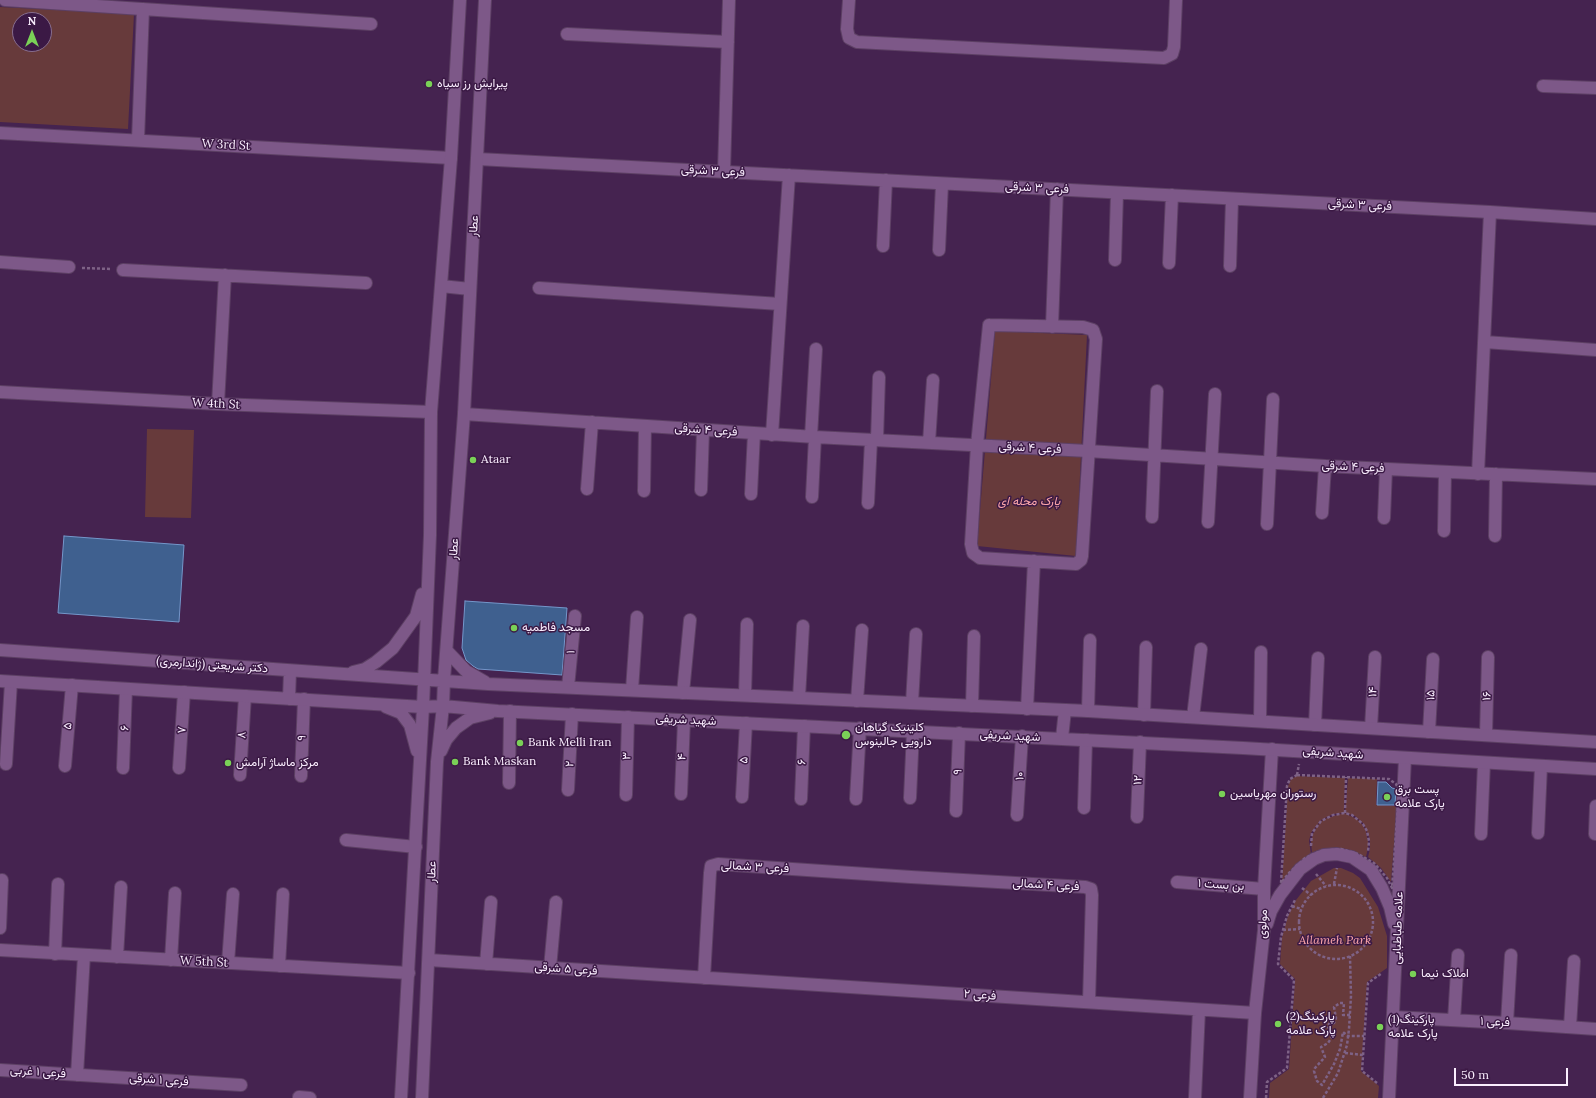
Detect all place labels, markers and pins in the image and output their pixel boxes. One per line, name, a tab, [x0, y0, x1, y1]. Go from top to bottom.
place label: پیرایش رز سیاه	[437, 77, 508, 91]
marker: پیرایش رز سیاه	[424, 79, 434, 89]
place label: Ataar	[481, 453, 511, 467]
marker: Ataar	[468, 455, 478, 465]
place label: مسجد فاطمیه	[522, 621, 590, 635]
marker: مسجد فاطمیه	[509, 623, 519, 633]
place label: کلینیک گیاهان دارویی جالینوس	[855, 721, 932, 749]
marker: کلینیک گیاهان دارویی جالینوس	[840, 729, 852, 741]
place label: Bank Melli Iran	[528, 736, 612, 750]
marker: Bank Melli Iran	[515, 738, 525, 748]
place label: Bank Maskan	[463, 755, 536, 769]
place label: مرکز ماساژ آرامش	[236, 756, 319, 770]
marker: Bank Maskan	[450, 757, 460, 767]
marker: مرکز ماساژ آرامش	[223, 758, 233, 768]
place label: پست برق پارک علامه	[1395, 783, 1445, 811]
place label: رستوران مهریاسین	[1230, 787, 1316, 801]
marker: رستوران مهریاسین	[1217, 789, 1227, 799]
marker: پست برق پارک علامه	[1382, 792, 1392, 802]
place label: املاک نیما	[1421, 967, 1469, 981]
marker: املاک نیما	[1408, 969, 1418, 979]
place label: پارکینگ(2) پارک علامه	[1286, 1010, 1336, 1038]
place label: پارکینگ(1) پارک علامه	[1388, 1013, 1438, 1041]
marker: پارکینگ(2) پارک علامه	[1273, 1019, 1283, 1029]
marker: پارکینگ(1) پارک علامه	[1375, 1022, 1385, 1032]

